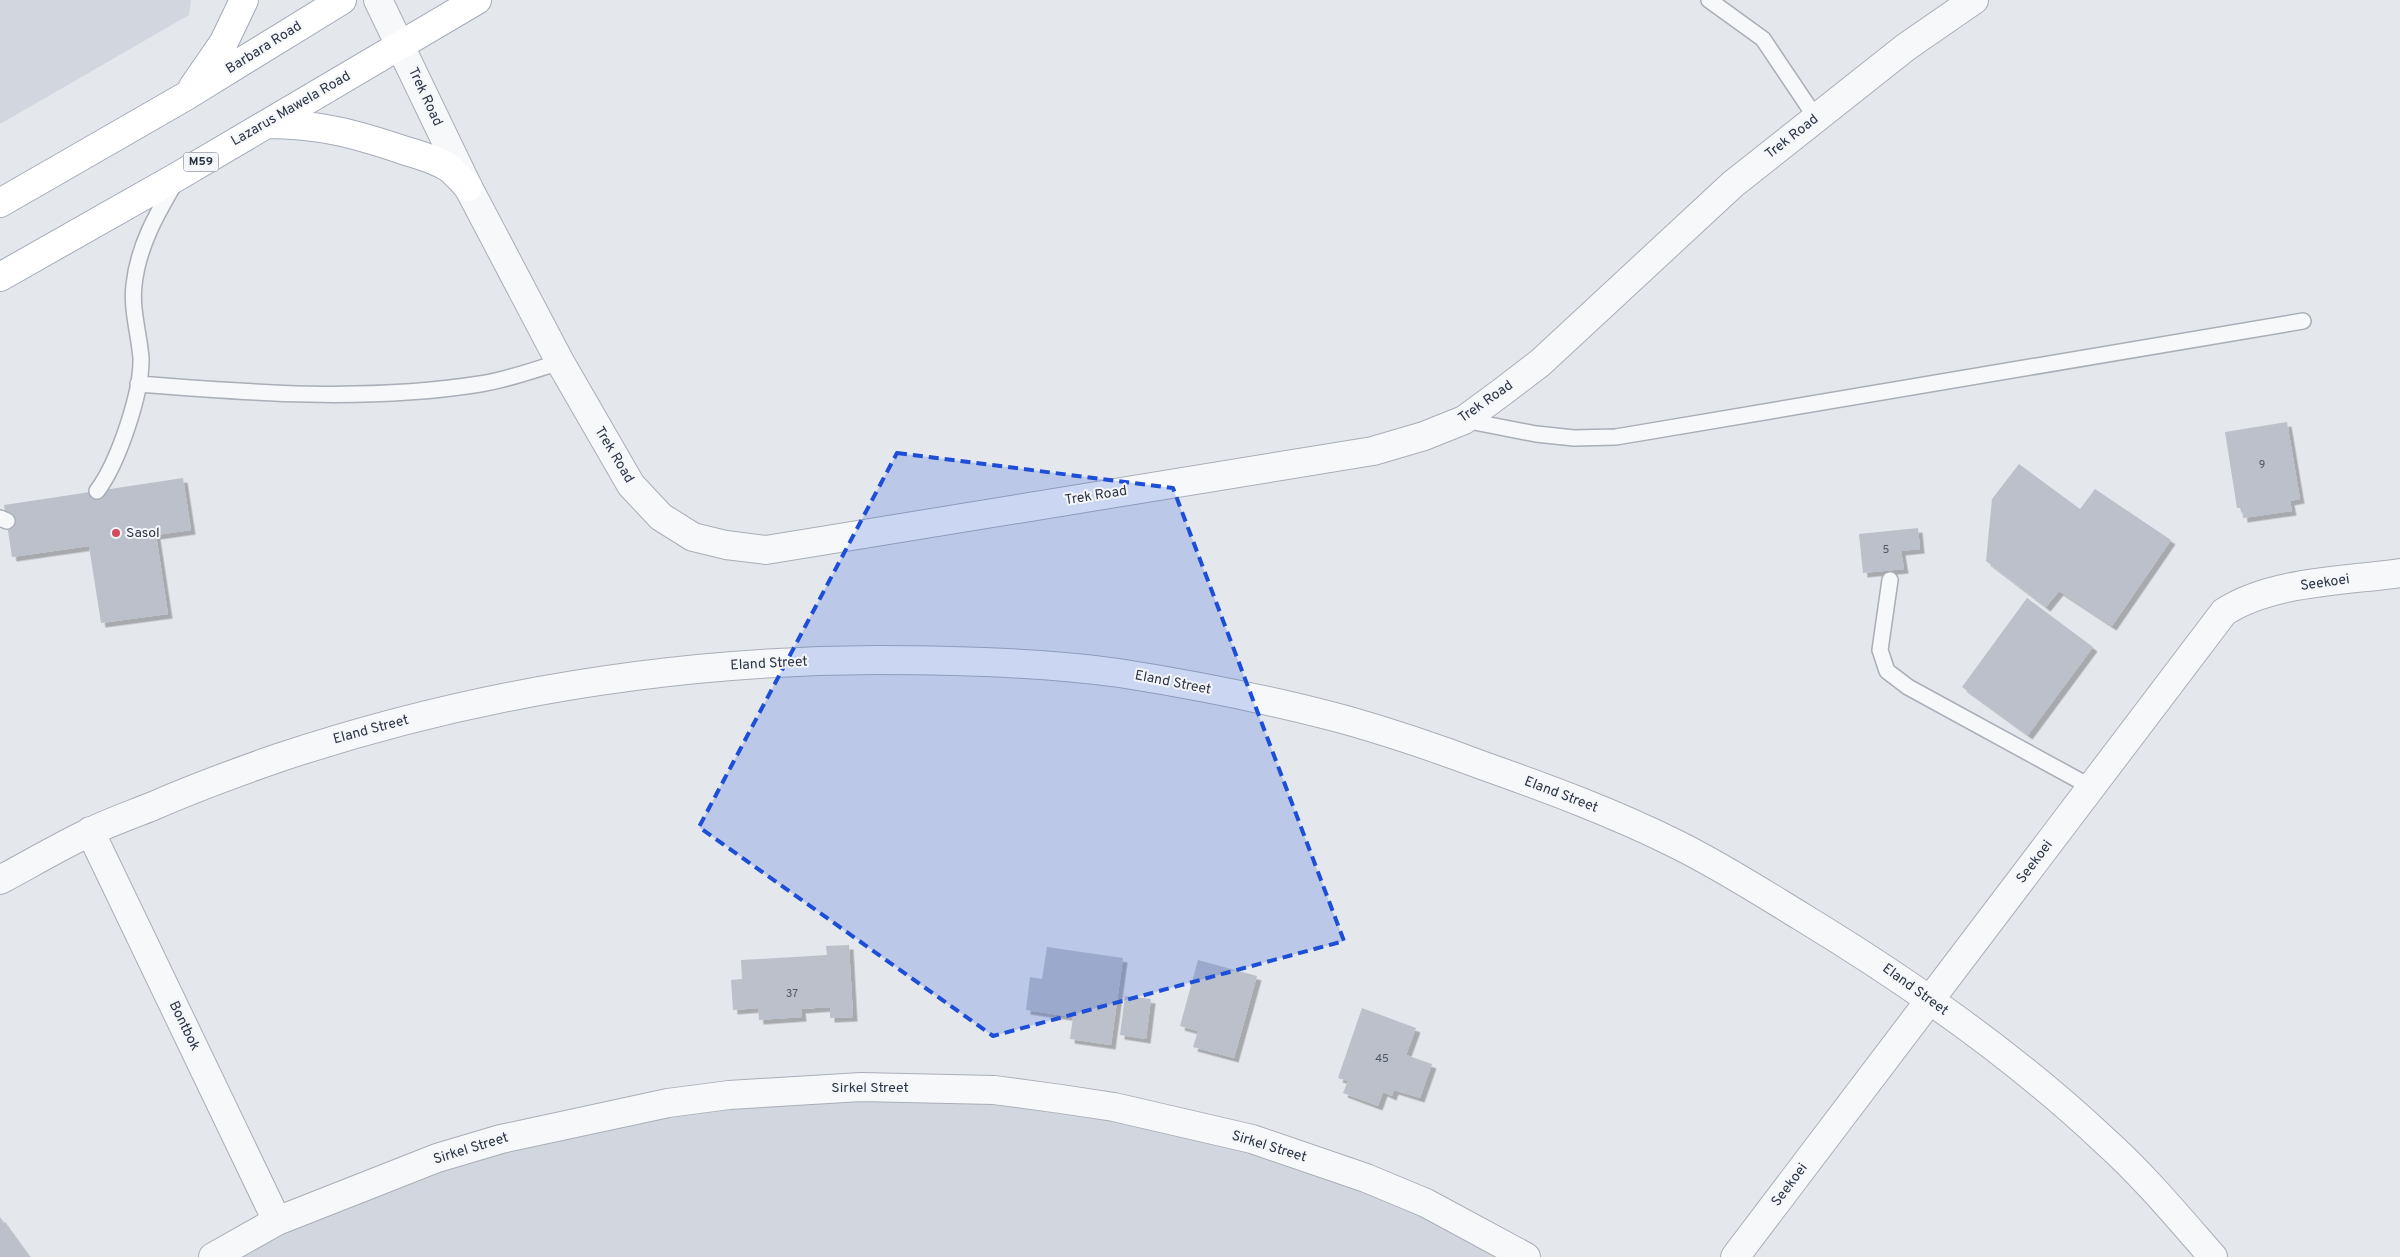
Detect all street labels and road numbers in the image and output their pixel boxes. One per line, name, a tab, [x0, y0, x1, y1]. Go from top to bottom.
street label: Barbara Road	[223, 18, 305, 78]
street label: Trek Road	[404, 65, 446, 129]
street label: Lazarus Mawela Road	[228, 68, 354, 150]
street label: Trek Road	[1762, 111, 1822, 163]
road number: M59	[184, 152, 218, 172]
street label: Trek Road	[1455, 377, 1517, 427]
street label: Trek Road	[591, 424, 637, 486]
street label: Trek Road	[1064, 483, 1128, 509]
street label: Seekoei	[2299, 571, 2351, 595]
street label: Eland Street	[730, 653, 808, 675]
street label: Eland Street	[1133, 667, 1213, 699]
street label: Eland Street	[331, 712, 411, 748]
street label: Eland Street	[1522, 773, 1600, 817]
street label: Seekoei	[2013, 837, 2057, 887]
street label: Eland Street	[1879, 960, 1951, 1020]
street label: Bontbok	[165, 998, 203, 1054]
street label: Sirkel Street	[831, 1080, 909, 1097]
street label: Sirkel Street	[1230, 1128, 1308, 1166]
street label: Sirkel Street	[432, 1130, 510, 1168]
street label: Seekoei	[1768, 1160, 1812, 1210]

